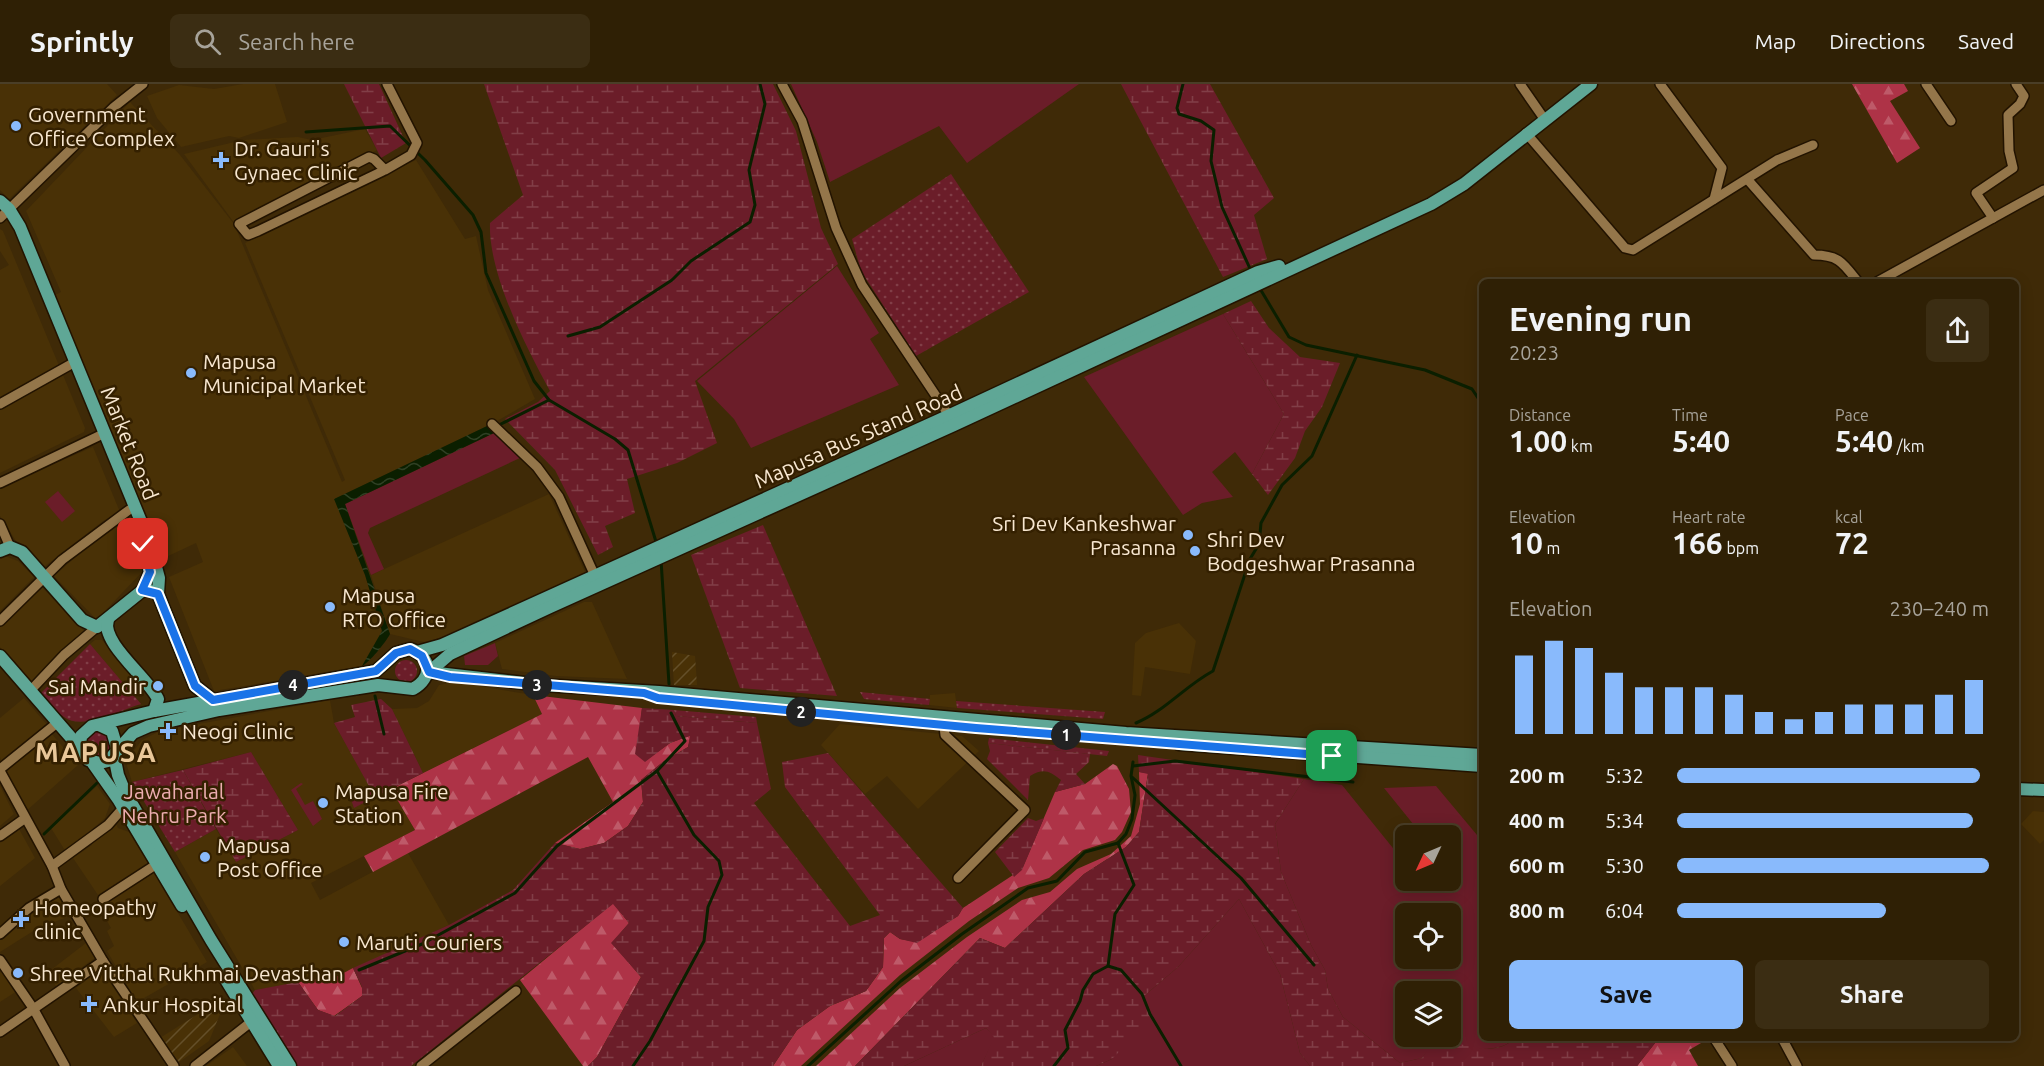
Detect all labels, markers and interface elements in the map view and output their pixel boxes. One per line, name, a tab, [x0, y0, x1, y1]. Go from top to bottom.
search box	[170, 14, 590, 68]
icon: search	[191, 25, 224, 58]
text: Sprintly	[30, 26, 134, 57]
text: Search here	[239, 29, 355, 54]
text: Map	[1755, 29, 1796, 53]
text: Directions	[1829, 29, 1925, 53]
text: Saved	[1958, 29, 2014, 53]
place label: Government Office Complex	[28, 102, 175, 150]
marker: Government Office Complex	[9, 119, 23, 133]
place label: Dr. Gauri's Gynaec Clinic	[234, 136, 357, 184]
marker: Dr. Gauri's Gynaec Clinic	[212, 151, 230, 169]
button: share	[1926, 299, 1989, 362]
text: Evening run	[1509, 300, 1692, 337]
text: 20:23	[1509, 341, 1559, 364]
place label: Mapusa Municipal Market	[203, 349, 366, 397]
marker: Mapusa Municipal Market	[184, 366, 198, 380]
street label: Mapusa Bus Stand Road	[750, 379, 966, 493]
street label: Market Road	[96, 383, 164, 503]
text: Distance	[1509, 406, 1571, 424]
text: Time	[1672, 406, 1708, 424]
text: Pace	[1835, 406, 1869, 424]
text: 1.00	[1509, 424, 1567, 458]
text: 5:40	[1672, 424, 1730, 458]
text: 5:40	[1835, 424, 1893, 458]
text: km	[1567, 437, 1593, 455]
text: /km	[1893, 437, 1925, 455]
text: Elevation	[1509, 508, 1576, 526]
text: Heart rate	[1672, 508, 1746, 526]
text: kcal	[1835, 508, 1863, 526]
place label: Sri Dev Kankeshwar Prasanna	[992, 511, 1176, 559]
pin	[117, 518, 168, 569]
text: 10	[1509, 526, 1543, 560]
text: 166	[1672, 526, 1723, 560]
text: 72	[1835, 526, 1869, 560]
icon: check	[126, 527, 159, 560]
place label: Shri Dev Bodgeshwar Prasanna	[1207, 527, 1415, 575]
marker: Sri Dev Kankeshwar Prasanna	[1181, 528, 1195, 542]
text: m	[1543, 539, 1560, 557]
text: bpm	[1723, 539, 1759, 557]
marker: Shri Dev Bodgeshwar Prasanna	[1188, 544, 1202, 558]
place label: Mapusa RTO Office	[342, 583, 446, 631]
text: Elevation	[1509, 597, 1592, 620]
text: 230–240 m	[1890, 597, 1989, 620]
marker: Mapusa RTO Office	[323, 600, 337, 614]
pin: 4	[278, 670, 308, 700]
pin: 3	[522, 670, 552, 700]
place label: Sai Mandir	[48, 674, 146, 698]
text: 4	[288, 676, 298, 694]
text: 3	[532, 676, 542, 694]
marker: Sai Mandir	[151, 679, 165, 693]
pin: 2	[786, 697, 816, 727]
text: 2	[796, 703, 806, 721]
place label: Neogi Clinic	[182, 719, 293, 743]
pin: 1	[1051, 720, 1081, 750]
marker: Neogi Clinic	[159, 722, 177, 740]
text: 1	[1061, 726, 1071, 744]
pin	[1306, 730, 1357, 781]
district label: MAPUSA	[35, 737, 157, 767]
icon: arrive	[1315, 739, 1348, 772]
text: 200 m	[1509, 764, 1565, 787]
text: 5:32	[1605, 764, 1644, 787]
park label: Jawaharlal Nehru Park	[121, 779, 227, 827]
place label: Mapusa Fire Station	[335, 779, 449, 827]
marker: Mapusa Fire Station	[316, 796, 330, 810]
text: 400 m	[1509, 809, 1565, 832]
text: 5:34	[1605, 809, 1644, 832]
north arrow	[1395, 825, 1461, 891]
map controls	[1395, 825, 1461, 1047]
place label: Mapusa Post Office	[217, 833, 322, 881]
marker: Mapusa Post Office	[198, 850, 212, 864]
text: 600 m	[1509, 854, 1565, 877]
text: 5:30	[1605, 854, 1644, 877]
place label: Homeopathy clinic	[34, 895, 156, 943]
text: 800 m	[1509, 899, 1565, 922]
text: 6:04	[1605, 899, 1644, 922]
button: locate	[1395, 903, 1461, 969]
marker: Homeopathy clinic	[12, 910, 30, 928]
place label: Maruti Couriers	[356, 930, 502, 954]
marker: Maruti Couriers	[337, 935, 351, 949]
button: Save	[1509, 960, 1743, 1029]
button: Share	[1755, 960, 1989, 1029]
place label: Shree Vitthal Rukhmai Devasthan	[30, 961, 344, 985]
marker: Shree Vitthal Rukhmai Devasthan	[11, 966, 25, 980]
button: layers	[1395, 981, 1461, 1047]
place label: Ankur Hospital	[103, 992, 242, 1016]
marker: Ankur Hospital	[80, 995, 98, 1013]

